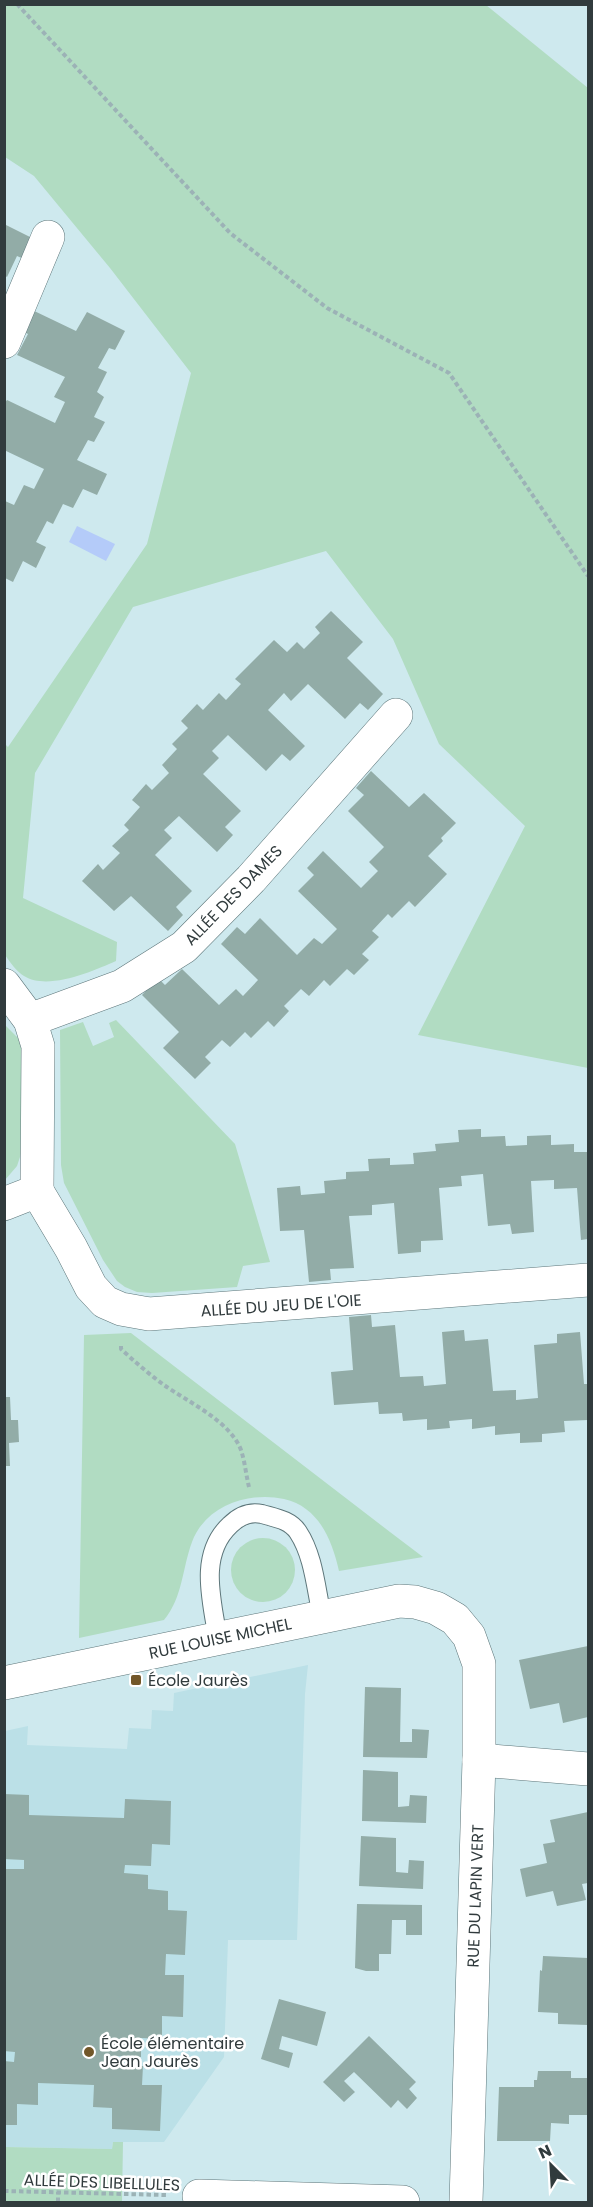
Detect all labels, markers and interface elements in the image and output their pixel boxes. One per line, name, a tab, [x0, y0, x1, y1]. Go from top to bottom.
street label: ALLÉE DES DAMES	[179, 840, 287, 951]
street label: ALLÉE DU JEU DE L'OIE	[200, 1288, 362, 1323]
street label: RUE LOUISE MICHEL	[147, 1612, 294, 1665]
place label: École Jaurès	[148, 1669, 248, 1692]
marker: École Jaurès	[129, 1673, 143, 1687]
street label: RUE DU LAPIN VERT	[462, 1824, 490, 1968]
place label: École élémentaire Jean Jaurès	[101, 2032, 244, 2073]
marker: École élémentaire Jean Jaurès	[82, 2045, 96, 2059]
north arrow	[521, 2135, 581, 2195]
text: N	[535, 2139, 555, 2165]
street label: ALLÉE DES LIBELLULES	[23, 2168, 181, 2197]

